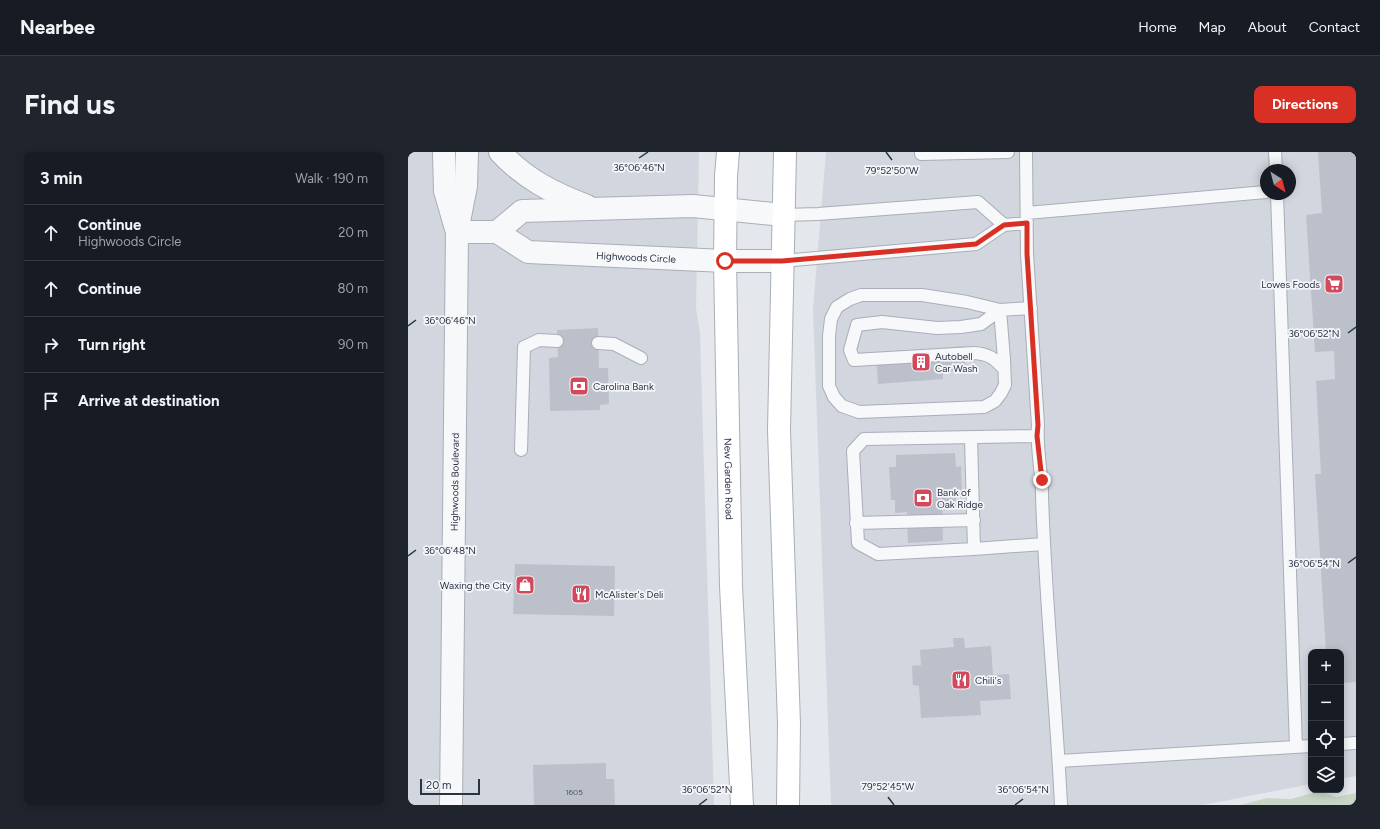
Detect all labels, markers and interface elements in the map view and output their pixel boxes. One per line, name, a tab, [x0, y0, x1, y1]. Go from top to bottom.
text: Nearbee	[20, 16, 95, 39]
text: Home	[1138, 19, 1177, 36]
text: Map	[1199, 19, 1226, 36]
text: About	[1248, 19, 1287, 36]
text: Contact	[1309, 19, 1360, 36]
button: Directions	[1254, 86, 1356, 123]
text: Find us	[24, 87, 115, 121]
text: 36°06'46"N	[613, 161, 665, 174]
text: 79°52'50"W	[865, 164, 919, 177]
north arrow	[1260, 164, 1296, 200]
text: 3 min	[40, 168, 82, 188]
text: Walk · 190 m	[295, 171, 368, 186]
text: Continue	[78, 216, 141, 234]
icon: ahead	[40, 222, 62, 244]
text: 20 m	[338, 225, 368, 240]
text: Highwoods Circle	[78, 234, 181, 249]
street label: Highwoods Circle	[596, 249, 677, 265]
route start	[716, 252, 734, 270]
supermarket icon: Lowes Foods	[1323, 273, 1345, 295]
icon: ahead	[40, 278, 62, 300]
place label: Lowes Foods	[1261, 278, 1320, 291]
text: Continue	[78, 280, 141, 298]
text: 80 m	[337, 281, 368, 296]
text: 36°06'46"N	[424, 314, 476, 327]
text: 36°06'52"N	[1288, 327, 1340, 340]
icon: right	[40, 334, 62, 356]
text: Turn right	[78, 336, 146, 354]
text: 90 m	[338, 337, 368, 352]
place label: Autobell Car Wash	[935, 350, 978, 375]
building icon: Autobell Car Wash	[910, 351, 932, 373]
bank icon: Carolina Bank	[568, 375, 590, 397]
place label: Carolina Bank	[593, 380, 654, 393]
icon: arrive	[40, 390, 62, 412]
text: Arrive at destination	[78, 392, 219, 410]
street label: Highwoods Boulevard	[447, 433, 461, 531]
street label: New Garden Road	[722, 438, 736, 520]
route end	[1033, 471, 1051, 489]
place label: Bank of Oak Ridge	[937, 486, 983, 511]
bank icon: Bank of Oak Ridge	[912, 487, 934, 509]
text: 36°06'48"N	[424, 544, 476, 557]
text: 36°06'54"N	[1288, 557, 1340, 570]
shop icon: Waxing the City	[514, 574, 536, 596]
place label: Waxing the City	[440, 579, 512, 592]
restaurant icon: McAlister's Deli	[570, 583, 592, 605]
place label: McAlister's Deli	[595, 588, 663, 601]
map controls	[1308, 649, 1344, 793]
button: +	[1308, 649, 1344, 685]
restaurant icon: Chili's	[950, 669, 972, 691]
place label: Chili's	[975, 674, 1002, 687]
button: −	[1308, 685, 1344, 721]
button: locate	[1308, 721, 1344, 757]
button: layers	[1308, 757, 1344, 793]
scale bar	[420, 777, 480, 796]
text: 20 m	[426, 779, 451, 792]
text: 79°52'45"W	[862, 780, 915, 793]
text: 36°06'52"N	[681, 783, 733, 796]
text: 36°06'54"N	[997, 783, 1049, 796]
house number: 1605	[565, 787, 583, 797]

